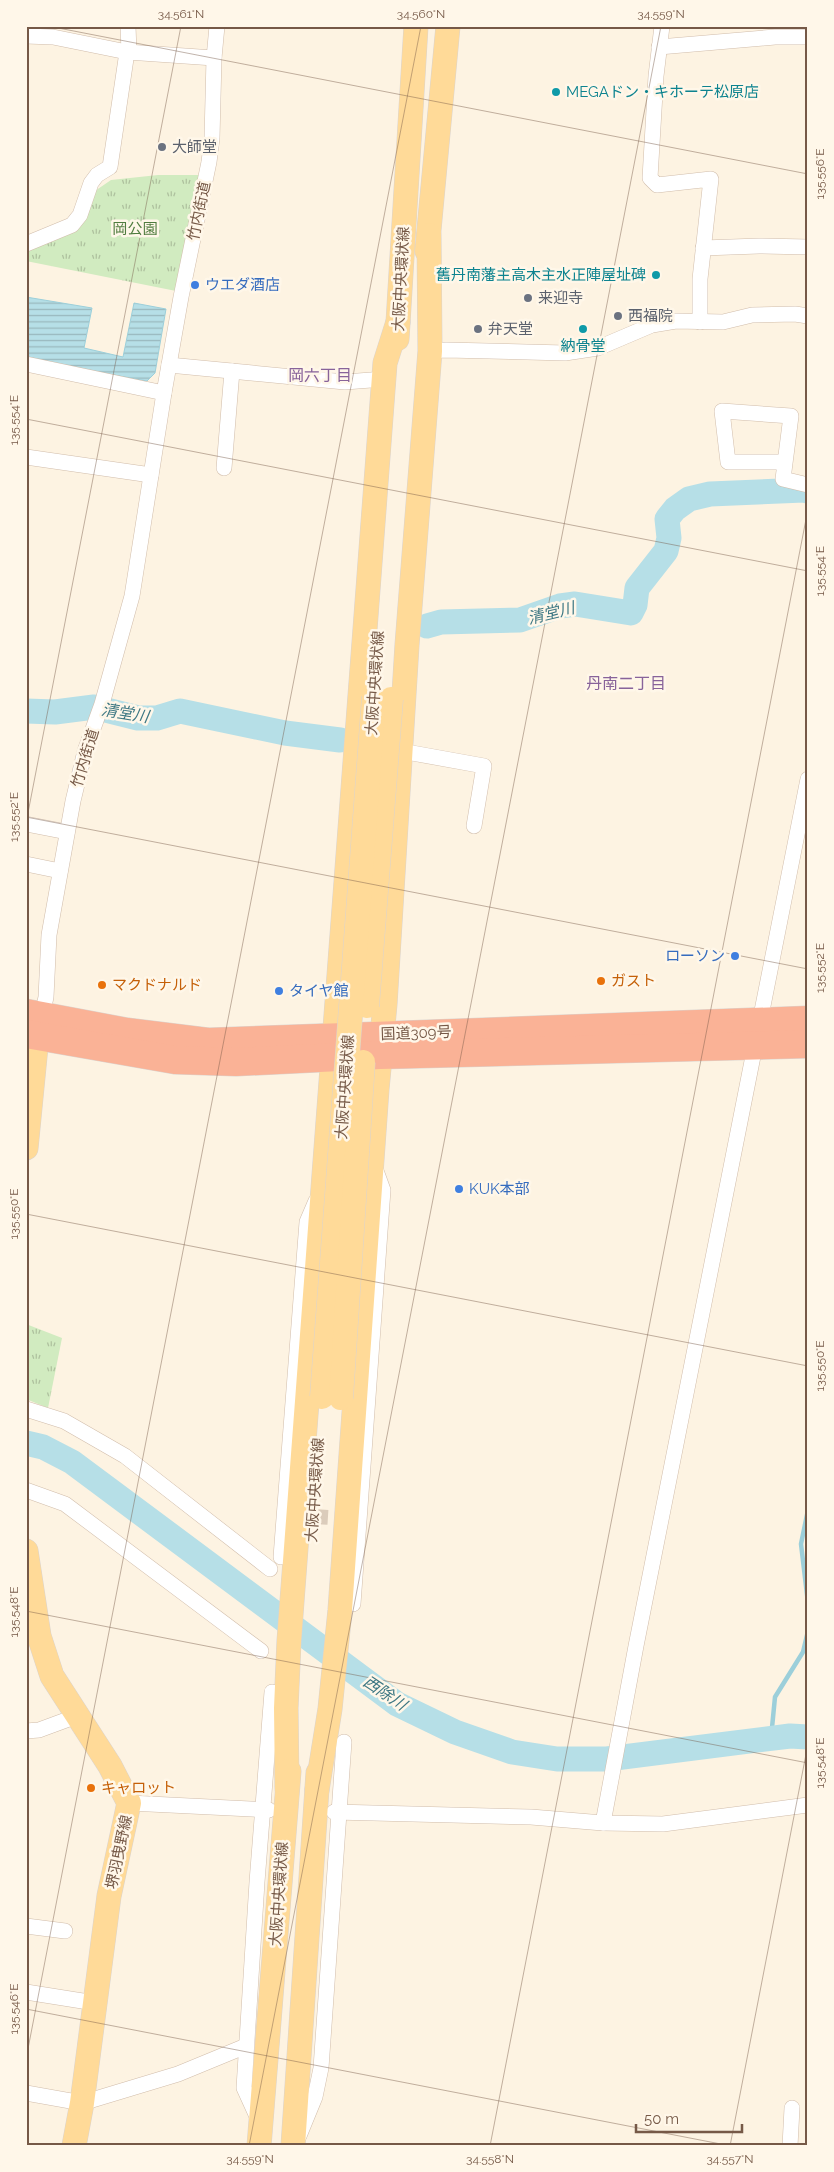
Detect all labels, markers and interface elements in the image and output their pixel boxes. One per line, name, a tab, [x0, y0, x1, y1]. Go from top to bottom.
text: 34.561°N	[158, 7, 204, 21]
text: 34.560°N	[397, 7, 445, 21]
text: 34.559°N	[637, 7, 685, 21]
place label: MEGAドン・キホーテ松原店	[566, 83, 759, 101]
marker: MEGAドン・キホーテ松原店	[550, 86, 562, 98]
place label: 大師堂	[172, 138, 217, 156]
marker: 大師堂	[156, 141, 168, 153]
text: 135.556°E	[813, 148, 827, 200]
street label: 竹内街道	[184, 180, 214, 242]
park label: 岡公園	[112, 220, 158, 238]
street label: 大阪中央環状線	[389, 226, 413, 332]
place label: 舊丹南藩主高木主水正陣屋址碑	[436, 266, 646, 284]
marker: 舊丹南藩主高木主水正陣屋址碑	[650, 269, 662, 281]
place label: ウエダ酒店	[205, 276, 280, 294]
marker: ウエダ酒店	[189, 279, 201, 291]
place label: 来迎寺	[538, 289, 583, 307]
marker: 来迎寺	[522, 292, 534, 304]
place label: 西福院	[628, 307, 673, 325]
marker: 西福院	[612, 310, 624, 322]
place label: 弁天堂	[488, 320, 533, 338]
marker: 弁天堂	[472, 323, 484, 335]
marker: 納骨堂	[577, 323, 589, 335]
place label: 納骨堂	[560, 337, 606, 355]
district label: 岡六丁目	[288, 366, 352, 385]
text: 135.554°E	[7, 395, 21, 445]
text: 135.554°E	[813, 546, 827, 596]
water label: 清堂川	[525, 597, 579, 628]
street label: 大阪中央環状線	[362, 630, 388, 736]
district label: 丹南二丁目	[586, 674, 666, 693]
water label: 清堂川	[100, 700, 152, 726]
street label: 竹内街道	[68, 727, 102, 789]
text: 135.552°E	[7, 792, 21, 842]
text: 135.552°E	[813, 943, 827, 993]
place label: ローソン	[665, 947, 725, 965]
marker: ローソン	[729, 950, 741, 962]
place label: ガスト	[611, 972, 656, 990]
marker: ガスト	[595, 975, 607, 987]
place label: マクドナルド	[112, 976, 202, 994]
marker: マクドナルド	[96, 979, 108, 991]
place label: タイヤ館	[289, 982, 349, 1000]
marker: タイヤ館	[273, 985, 285, 997]
street label: 国道309号	[380, 1023, 452, 1043]
street label: 大阪中央環状線	[332, 1034, 358, 1140]
place label: KUK本部	[469, 1180, 530, 1198]
marker: KUK本部	[453, 1183, 465, 1195]
text: 135.550°E	[7, 1188, 21, 1240]
text: 135.550°E	[813, 1340, 827, 1392]
street label: 大阪中央環状線	[302, 1437, 328, 1543]
text: 135.548°E	[7, 1586, 21, 1638]
water label: 西除川	[360, 1672, 412, 1715]
text: 135.548°E	[813, 1737, 827, 1789]
place label: キャロット	[101, 1779, 176, 1797]
marker: キャロット	[85, 1782, 97, 1794]
street label: 堺羽曳野線	[102, 1813, 136, 1891]
street label: 大阪中央環状線	[266, 1841, 292, 1947]
text: 135.546°E	[7, 1983, 21, 2035]
scale bar	[636, 2102, 743, 2134]
text: 50 m	[644, 2110, 679, 2128]
text: 34.559°N	[226, 2152, 274, 2166]
text: 34.558°N	[466, 2152, 514, 2166]
text: 34.557°N	[706, 2152, 754, 2166]

